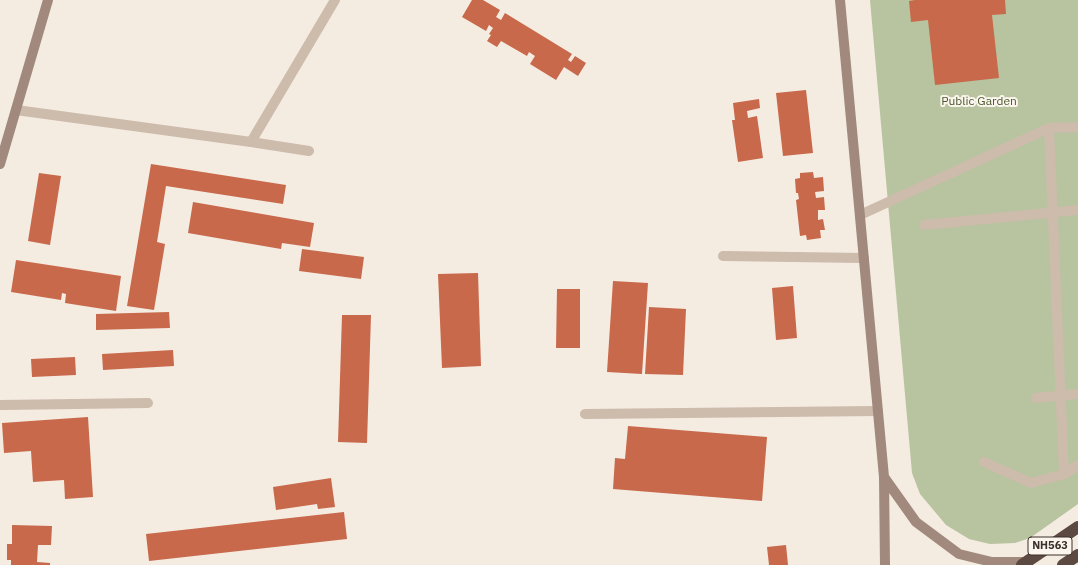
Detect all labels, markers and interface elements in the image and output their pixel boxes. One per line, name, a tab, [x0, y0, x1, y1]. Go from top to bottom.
park label: Public Garden	[941, 95, 1017, 109]
road number: NH563	[1028, 537, 1072, 555]

